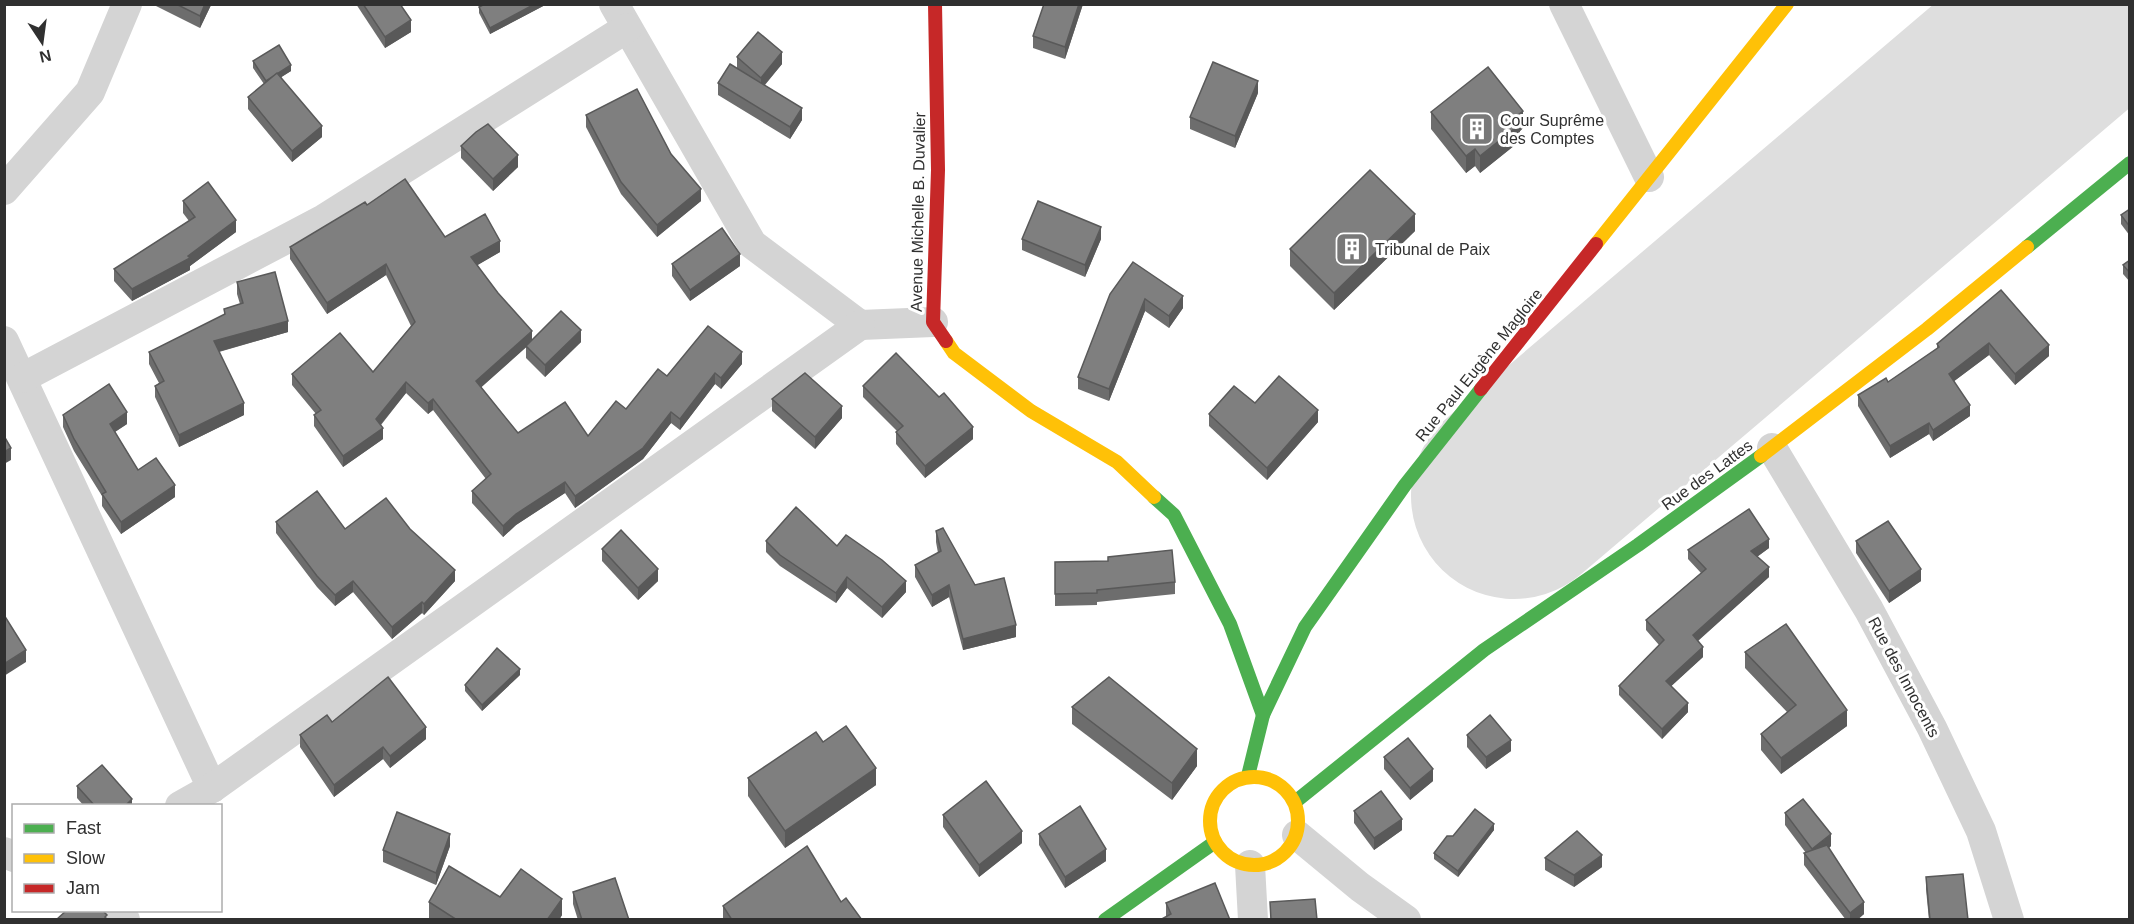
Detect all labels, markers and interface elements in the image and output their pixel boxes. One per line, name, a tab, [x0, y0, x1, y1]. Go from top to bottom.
north arrow	[12, 12, 72, 72]
text: N	[38, 47, 53, 66]
street label: Avenue Michelle B. Duvalier	[908, 111, 928, 312]
building icon: Cour Suprême des Comptes	[1459, 111, 1495, 147]
place label: Cour Suprême des Comptes	[1500, 112, 1604, 147]
building icon: Tribunal de Paix	[1334, 231, 1370, 267]
place label: Tribunal de Paix	[1375, 241, 1490, 258]
street label: Rue Paul Eugène Magloire	[1412, 285, 1546, 445]
street label: Rue des Lattes	[1658, 436, 1756, 514]
street label: Rue des Innocents	[1865, 614, 1943, 740]
legend	[12, 804, 222, 912]
text: Fast	[66, 818, 101, 838]
text: Slow	[66, 848, 106, 868]
text: Jam	[66, 878, 100, 898]

